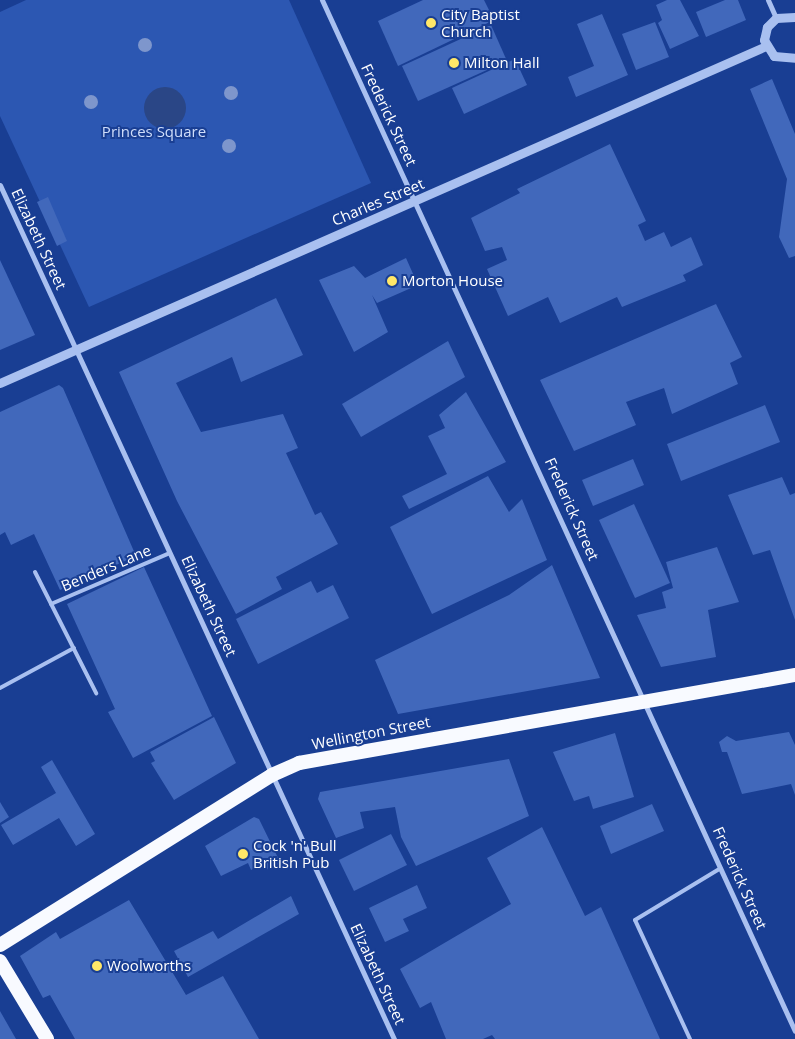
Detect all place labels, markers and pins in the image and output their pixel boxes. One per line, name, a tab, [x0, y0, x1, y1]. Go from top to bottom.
place label: City Baptist Church	[441, 5, 520, 40]
marker: City Baptist Church	[425, 17, 437, 29]
place label: Milton Hall	[464, 54, 539, 72]
marker: Milton Hall	[448, 57, 460, 69]
place label: Morton House	[402, 272, 503, 290]
marker: Morton House	[386, 275, 398, 287]
place label: Cock 'n' Bull British Pub	[253, 836, 337, 871]
marker: Cock 'n' Bull British Pub	[237, 848, 249, 860]
place label: Woolworths	[107, 957, 191, 975]
marker: Woolworths	[91, 960, 103, 972]

